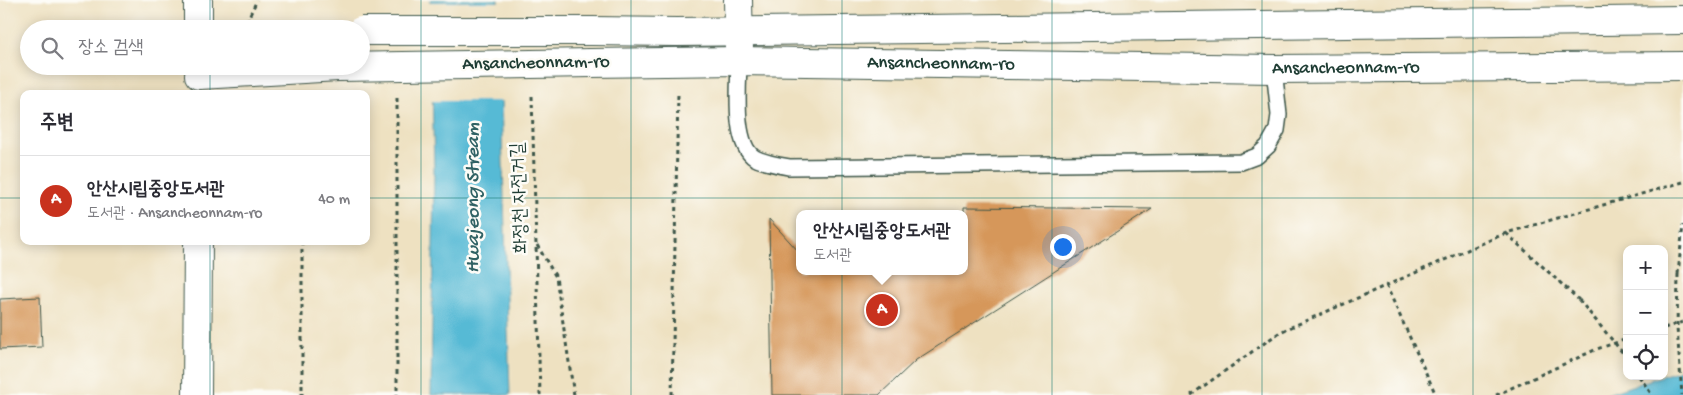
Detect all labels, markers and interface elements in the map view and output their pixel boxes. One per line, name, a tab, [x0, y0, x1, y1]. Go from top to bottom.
search box	[20, 20, 370, 75]
icon: search	[38, 34, 66, 62]
text: 장소 검색	[78, 37, 144, 60]
street label: Ansancheonnam-ro	[462, 51, 610, 77]
street label: Ansancheonnam-ro	[867, 51, 1015, 77]
street label: Ansancheonnam-ro	[1272, 56, 1420, 81]
text: 주변	[40, 112, 74, 137]
water label: Hwajeong Stream	[463, 122, 486, 273]
street label: 화정천 자전거길	[508, 142, 534, 254]
text: 안산시립중앙도서관	[87, 179, 225, 202]
text: A	[51, 191, 61, 210]
text: 40 m	[318, 191, 350, 210]
text: 도서관 · Ansancheonnam-ro	[87, 205, 263, 224]
popup	[796, 210, 968, 275]
text: 안산시립중앙도서관	[813, 221, 951, 244]
your location	[1050, 234, 1076, 260]
map controls	[1623, 245, 1668, 380]
button: +	[1623, 245, 1668, 290]
text: 도서관	[813, 247, 852, 266]
button: −	[1623, 290, 1668, 335]
pin: A	[866, 291, 898, 329]
button: locate	[1623, 335, 1668, 380]

